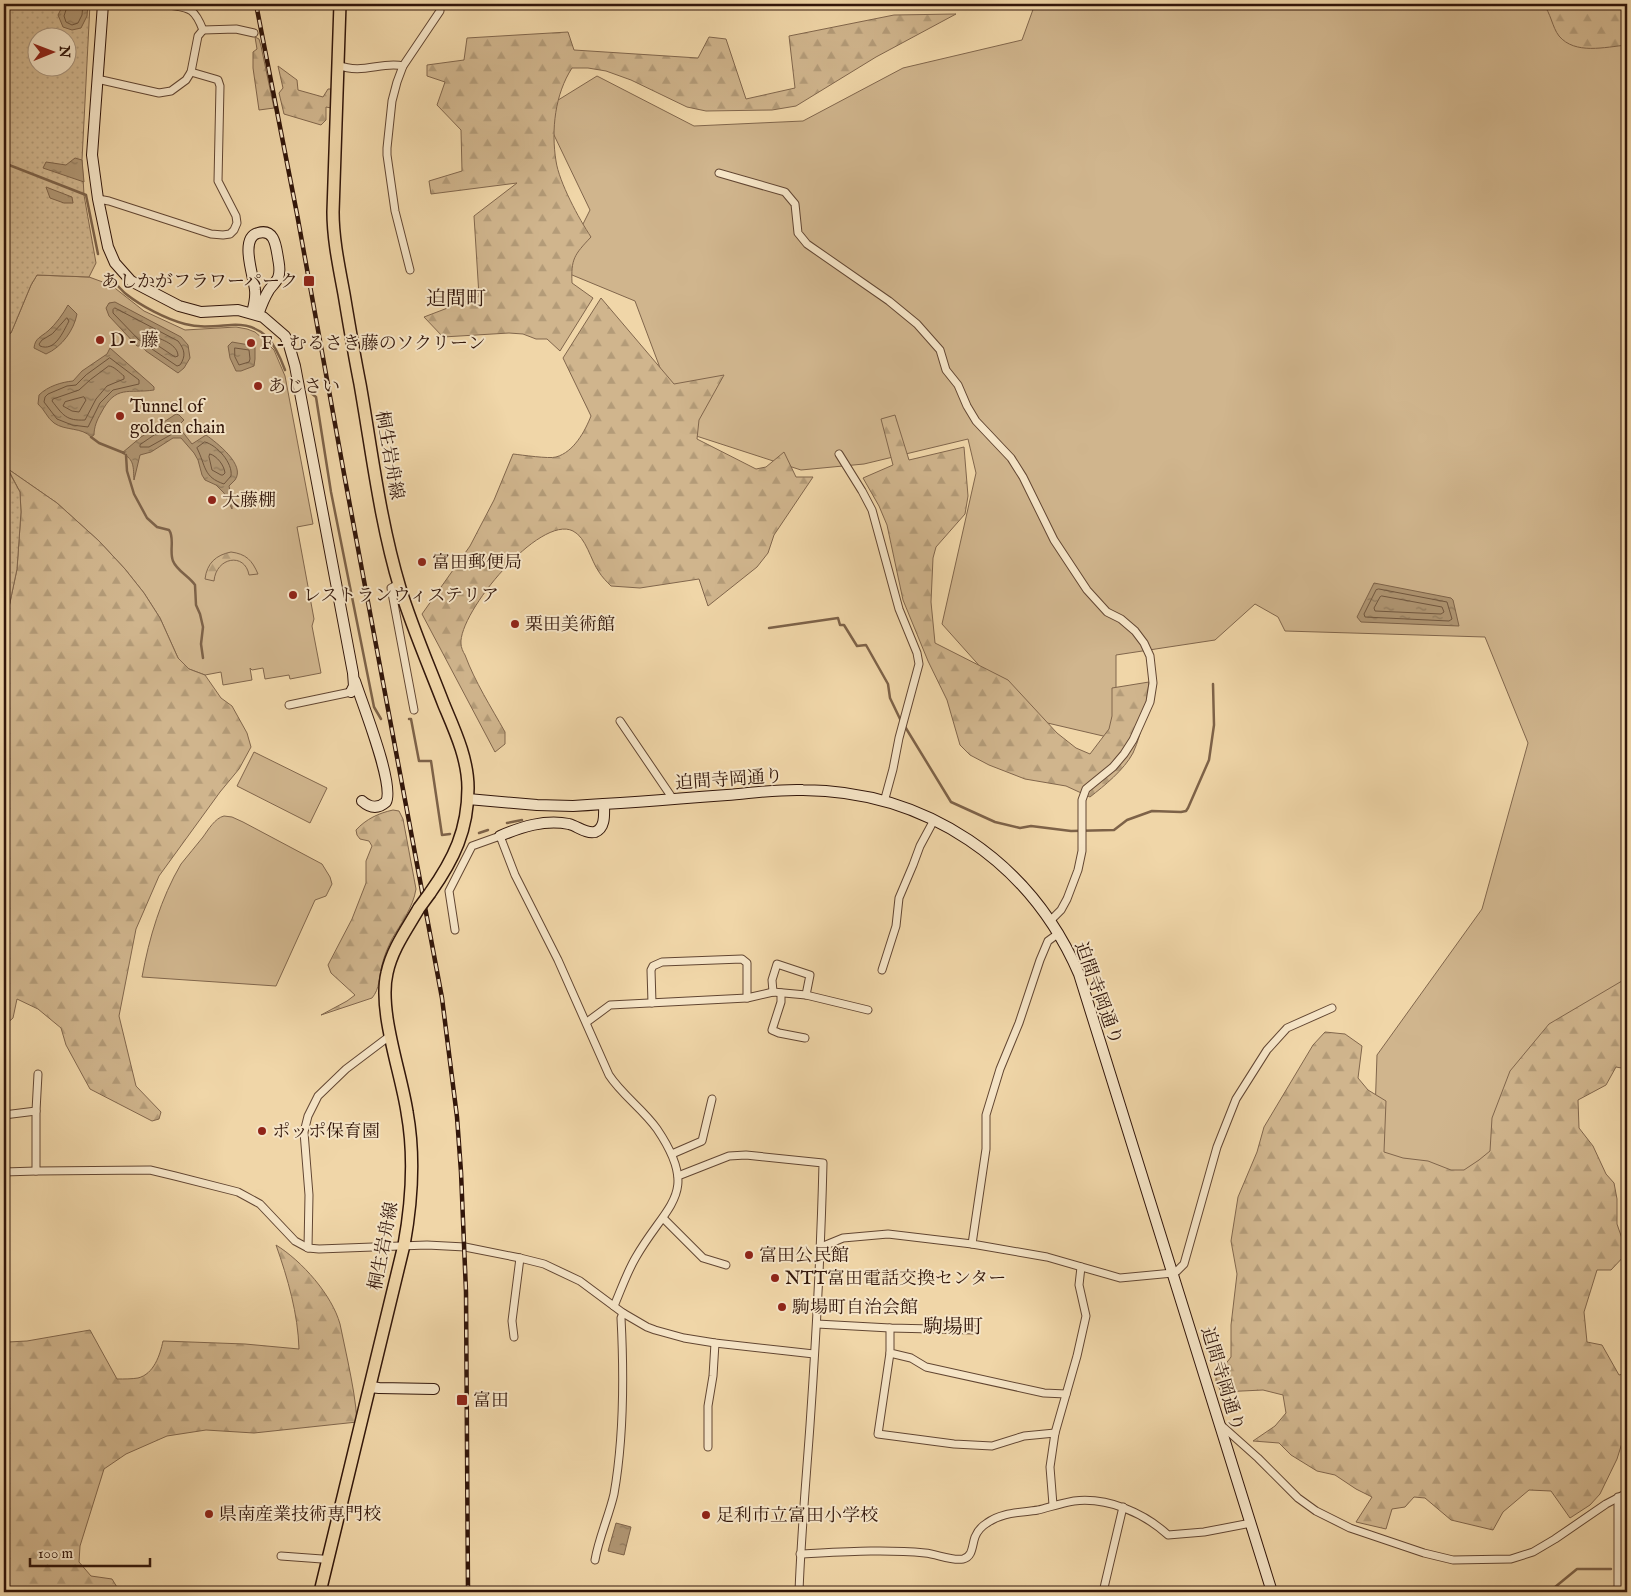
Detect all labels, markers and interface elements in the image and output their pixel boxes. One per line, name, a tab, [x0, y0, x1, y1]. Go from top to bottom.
north arrow	[28, 28, 78, 78]
text: N	[55, 45, 73, 58]
place label: あしかがフラワーパーク	[101, 271, 298, 294]
marker: あしかがフラワーパーク	[302, 274, 316, 288]
district label: 迫間町	[426, 287, 486, 312]
place label: D - 藤	[110, 330, 159, 353]
place label: F - むるさき藤のソクリーン	[261, 333, 486, 356]
marker: D - 藤	[94, 334, 106, 346]
marker: F - むるさき藤のソクリーン	[245, 337, 257, 349]
place label: あじさい	[268, 376, 340, 399]
marker: あじさい	[252, 380, 264, 392]
place label: Tunnel of golden chain	[130, 396, 225, 440]
street label: 桐生岩舟線	[369, 409, 408, 502]
marker: Tunnel of golden chain	[114, 410, 126, 422]
place label: 大藤棚	[222, 490, 276, 513]
marker: 大藤棚	[206, 494, 218, 506]
place label: 富田郵便局	[432, 552, 522, 575]
marker: 富田郵便局	[416, 556, 428, 568]
place label: レストランウィステリア	[303, 585, 499, 608]
marker: レストランウィステリア	[287, 589, 299, 601]
place label: 栗田美術館	[525, 614, 615, 637]
marker: 栗田美術館	[509, 618, 521, 630]
street label: 迫間寺岡通り	[674, 765, 784, 796]
street label: 迫間寺岡通り	[1068, 939, 1127, 1048]
place label: ポッポ保育園	[272, 1121, 380, 1144]
marker: ポッポ保育園	[256, 1125, 268, 1137]
street label: 桐生岩舟線	[365, 1200, 404, 1293]
place label: 富田公民館	[759, 1245, 849, 1268]
marker: 富田公民館	[743, 1249, 755, 1261]
place label: NTT富田電話交換センター	[785, 1268, 1006, 1291]
marker: NTT富田電話交換センター	[769, 1272, 781, 1284]
place label: 駒場町自治会館	[792, 1297, 918, 1320]
marker: 駒場町自治会館	[776, 1301, 788, 1313]
district label: 駒場町	[923, 1315, 983, 1340]
street label: 迫間寺岡通り	[1195, 1324, 1248, 1434]
place label: 富田	[473, 1390, 509, 1413]
marker: 富田	[455, 1393, 469, 1407]
place label: 県南産業技術専門校	[219, 1504, 381, 1527]
place label: 足利市立富田小学校	[716, 1505, 878, 1528]
marker: 県南産業技術専門校	[203, 1508, 215, 1520]
marker: 足利市立富田小学校	[700, 1509, 712, 1521]
scale bar	[30, 1536, 150, 1568]
text: 100 m	[38, 1544, 74, 1563]

